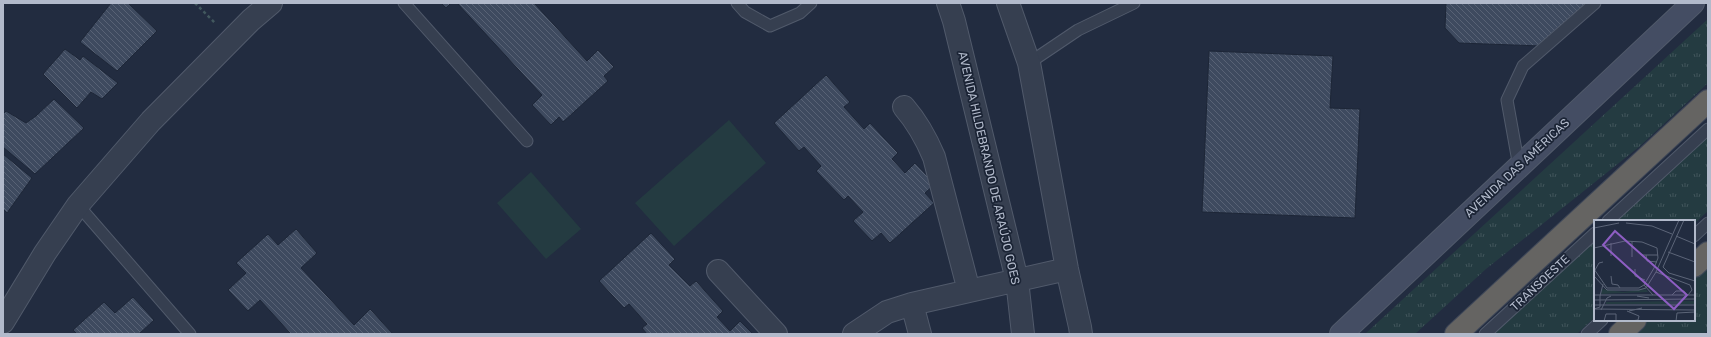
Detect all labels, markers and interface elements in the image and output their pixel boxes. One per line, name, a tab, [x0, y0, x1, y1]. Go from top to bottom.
street label: AVENIDA HILDEBRANDO DE ARAÚJO GOES	[955, 50, 1023, 286]
street label: AVENIDA DAS AMÉRICAS	[1462, 116, 1572, 220]
inset map	[1594, 220, 1695, 321]
street label: TRANSOESTE	[1508, 252, 1572, 314]

